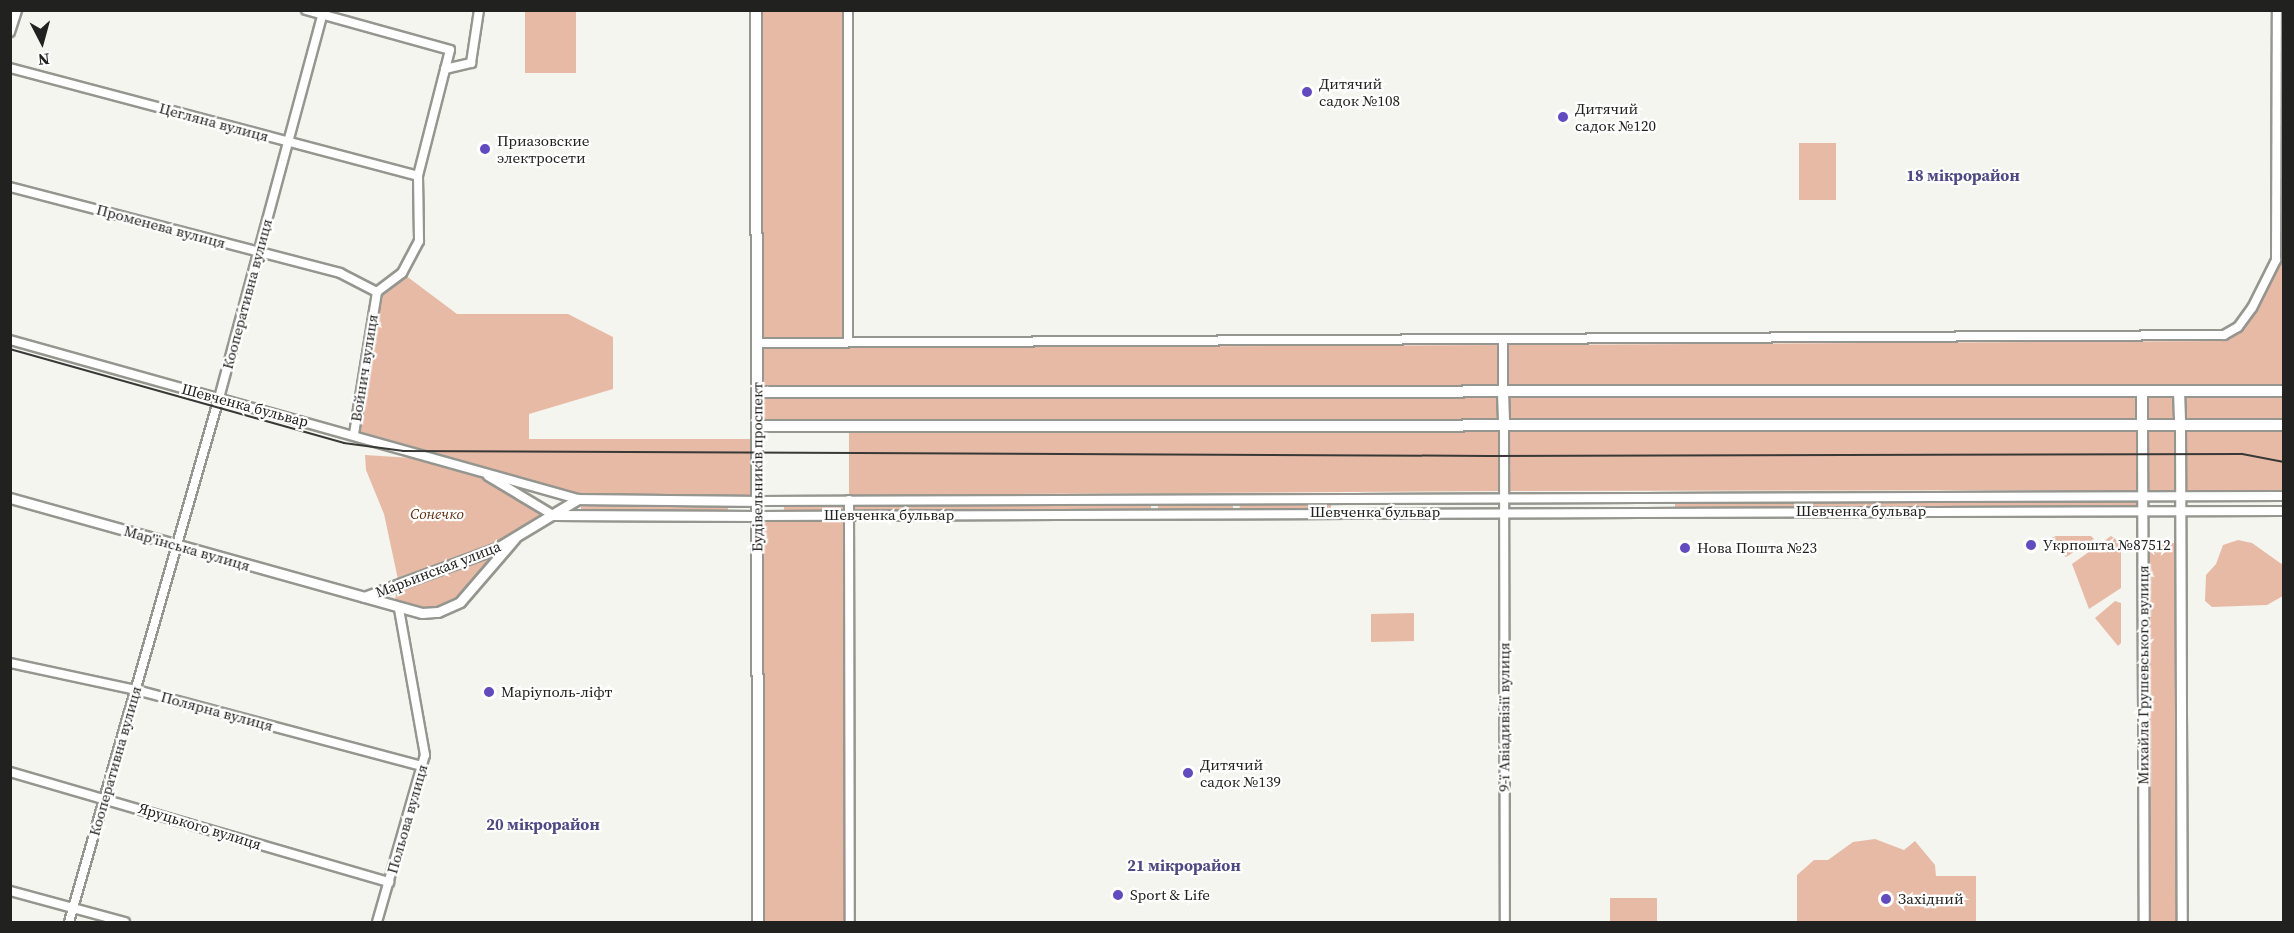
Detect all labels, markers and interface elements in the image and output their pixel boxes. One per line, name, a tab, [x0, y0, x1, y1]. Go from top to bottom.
north arrow	[12, 12, 72, 72]
text: N	[37, 48, 51, 71]
place label: Дитячий садок №108	[1319, 74, 1400, 109]
marker: Дитячий садок №108	[1300, 85, 1314, 99]
street label: Цегляна вулиця	[157, 99, 271, 145]
place label: Дитячий садок №120	[1575, 99, 1656, 134]
marker: Дитячий садок №120	[1556, 110, 1570, 124]
place label: Приазовские электросети	[497, 131, 589, 166]
marker: Приазовские электросети	[478, 142, 492, 156]
district label: 18 мікрорайон	[1906, 165, 2020, 185]
street label: Променева вулиця	[94, 200, 228, 252]
street label: Кооперативна вулиця	[218, 217, 276, 371]
street label: Войнич вулиця	[347, 313, 381, 423]
street label: Шевченка бульвар	[180, 379, 310, 431]
street label: Будівельників проспект	[748, 382, 766, 552]
street label: Шевченка бульвар	[1796, 502, 1926, 520]
street label: Шевченка бульвар	[1310, 503, 1440, 521]
park label: Сонечко	[410, 505, 464, 523]
street label: Шевченка бульвар	[824, 506, 954, 524]
street label: Мар'їнська вулиця	[122, 521, 252, 575]
place label: Укрпошта №87512	[2043, 536, 2171, 554]
street label: Марьинская улица	[373, 537, 503, 601]
marker: Укрпошта №87512	[2024, 538, 2038, 552]
place label: Нова Пошта №23	[1697, 539, 1817, 557]
marker: Нова Пошта №23	[1678, 541, 1692, 555]
street label: Михайла Грушевського вулиця	[2134, 565, 2152, 785]
street label: 9-ї Авіадивізії вулиця	[1495, 642, 1513, 792]
place label: Маріуполь-ліфт	[501, 683, 612, 701]
street label: Кооперативна вулиця	[85, 684, 145, 838]
marker: Маріуполь-ліфт	[482, 685, 496, 699]
street label: Полярна вулиця	[159, 687, 275, 735]
place label: Дитячий садок №139	[1200, 755, 1281, 790]
street label: Польова вулиця	[383, 762, 431, 876]
marker: Дитячий садок №139	[1181, 766, 1195, 780]
street label: Яруцького вулиця	[136, 799, 264, 853]
district label: 20 мікрорайон	[486, 814, 600, 834]
district label: 21 мікрорайон	[1127, 855, 1241, 875]
place label: Sport & Life	[1130, 886, 1210, 904]
marker: Sport & Life	[1111, 888, 1125, 902]
place label: Західний	[1898, 890, 1964, 908]
marker: Західний	[1879, 892, 1893, 906]

